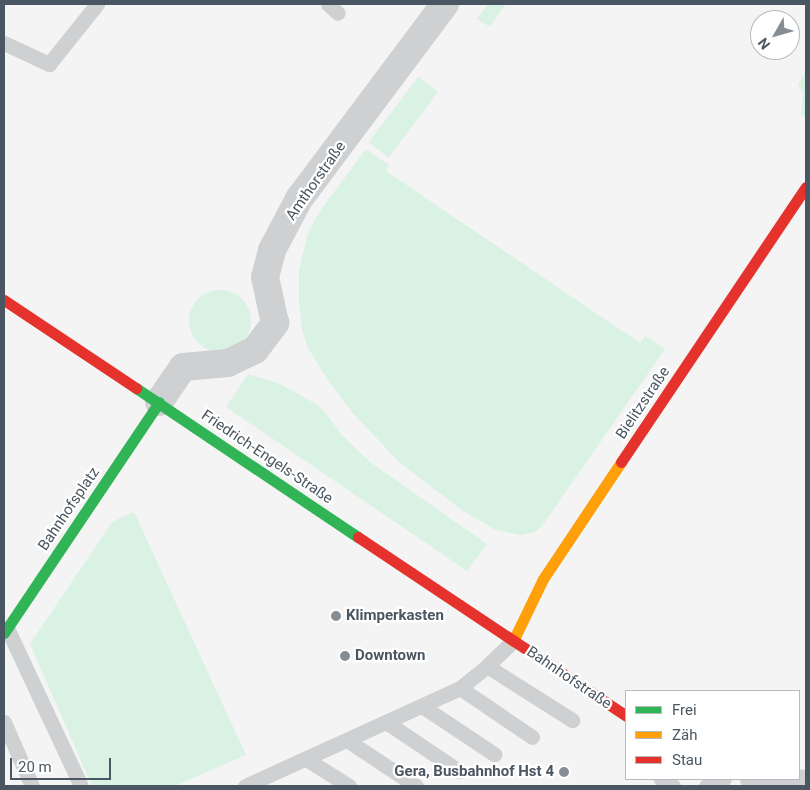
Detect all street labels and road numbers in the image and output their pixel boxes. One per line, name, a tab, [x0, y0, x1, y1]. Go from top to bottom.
street label: Amthorstraße	[282, 138, 350, 224]
street label: Bielitzstraße	[612, 364, 674, 442]
street label: Friedrich-Engels-Straße	[198, 406, 336, 508]
street label: Bahnhofsplatz	[35, 464, 103, 554]
street label: Bahnhofstraße	[523, 643, 615, 713]

